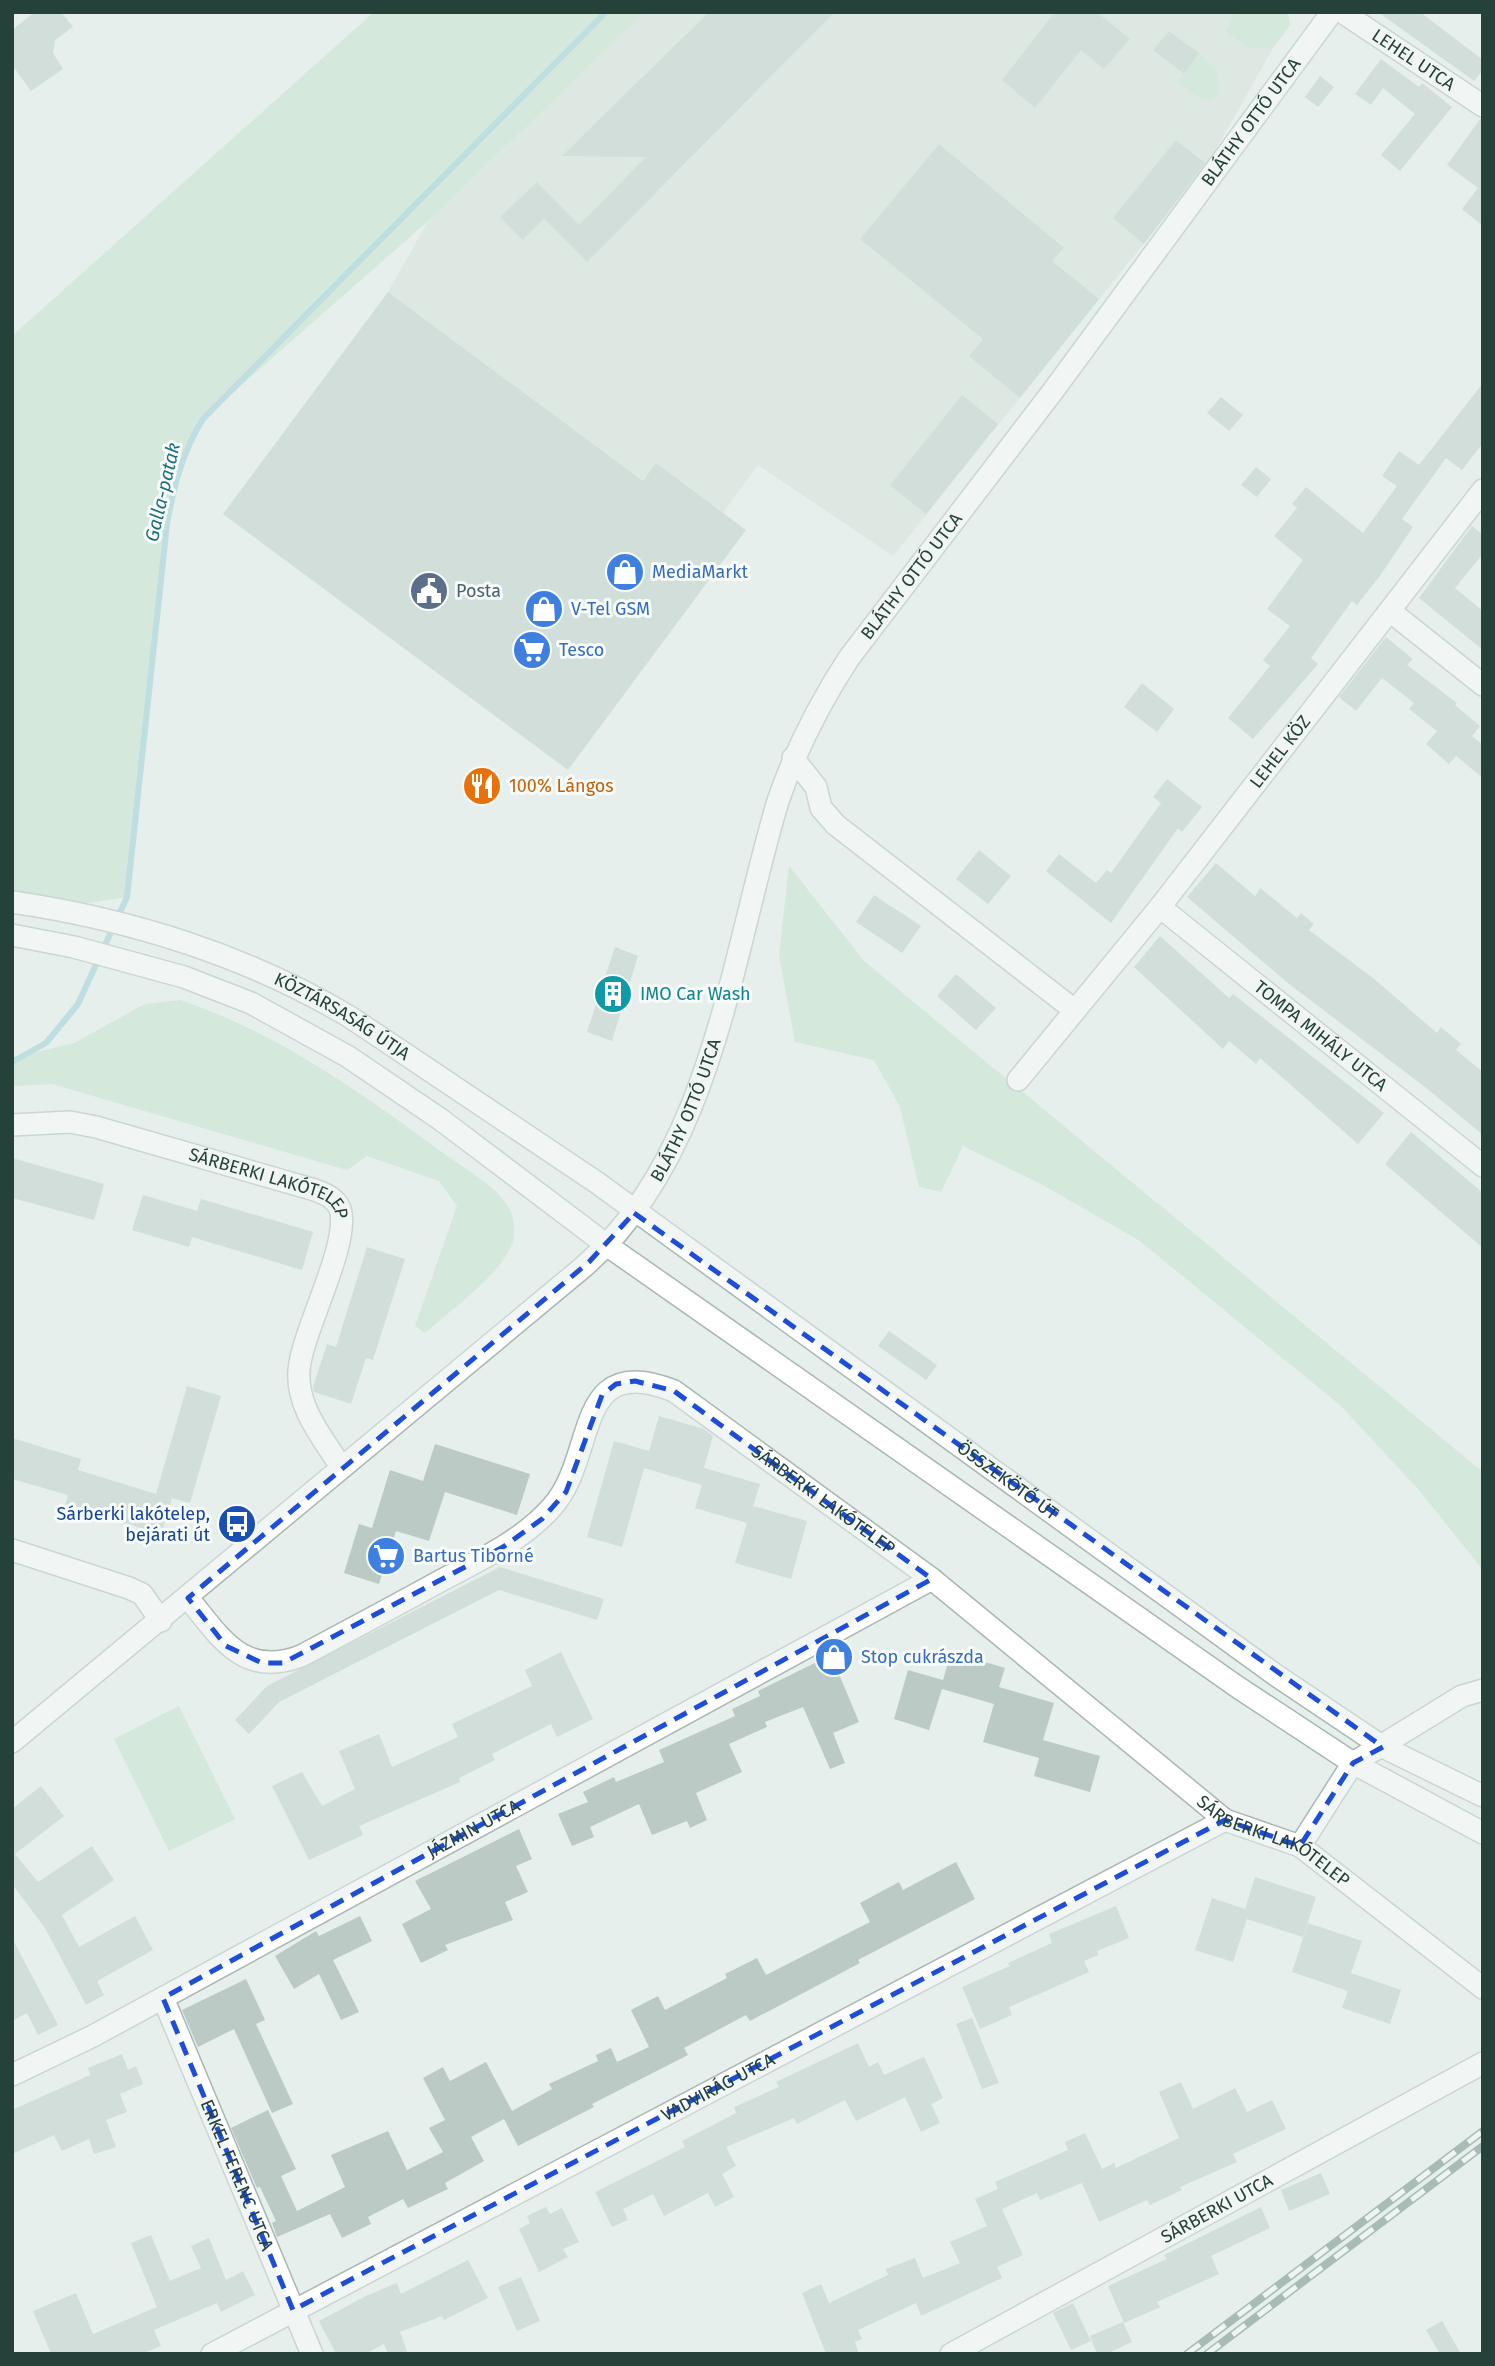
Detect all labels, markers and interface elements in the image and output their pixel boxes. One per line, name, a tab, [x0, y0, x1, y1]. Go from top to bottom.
street label: LEHEL UTCA	[1368, 24, 1460, 96]
street label: BLÁTHY OTTÓ UTCA	[1197, 53, 1306, 191]
water label: Galla-patak	[140, 440, 185, 544]
street label: BLÁTHY OTTÓ UTCA	[856, 508, 967, 644]
shop icon: MediaMarkt	[604, 551, 646, 593]
place label: MediaMarkt	[652, 561, 748, 583]
public building icon: Posta	[408, 570, 450, 612]
place label: Posta	[456, 580, 501, 602]
shop icon: V-Tel GSM	[523, 588, 565, 630]
place label: V-Tel GSM	[571, 598, 650, 620]
supermarket icon: Tesco	[511, 629, 553, 671]
place label: Tesco	[559, 639, 604, 661]
street label: LEHEL KÖZ	[1245, 711, 1315, 793]
restaurant icon: 100% Lángos	[461, 765, 503, 807]
place label: 100% Lángos	[509, 775, 614, 797]
street label: KÖZTÁRSASÁG ÚTJA	[271, 968, 415, 1065]
building icon: IMO Car Wash	[592, 973, 634, 1015]
street label: TOMPA MIHÁLY UTCA	[1250, 976, 1392, 1096]
place label: IMO Car Wash	[640, 983, 751, 1005]
street label: BLÁTHY OTTÓ UTCA	[646, 1035, 726, 1186]
street label: SÁRBERKI LAKÓTELEP	[186, 1143, 353, 1220]
street label: ÖSSZEKÖTŐ ÚT	[953, 1436, 1063, 1525]
street label: SÁRBERKI LAKÓTELEP	[747, 1440, 899, 1559]
place label: Sárberki lakótelep, bejárati út	[57, 1503, 210, 1546]
bus stop icon: Sárberki lakótelep, bejárati út	[216, 1503, 258, 1545]
supermarket icon: Bartus Tiborné	[365, 1535, 407, 1577]
place label: Bartus Tiborné	[413, 1545, 534, 1567]
shop icon: Stop cukrászda	[813, 1636, 855, 1678]
place label: Stop cukrászda	[861, 1646, 984, 1668]
street label: SÁRBERKI LAKÓTELEP	[1192, 1790, 1354, 1891]
street label: JÁZMIN UTCA	[423, 1794, 524, 1863]
street label: VADVIRÁG UTCA	[658, 2048, 779, 2126]
street label: ERKEL FERENC UTCA	[196, 2096, 279, 2255]
street label: SÁRBERKI UTCA	[1157, 2169, 1277, 2248]

